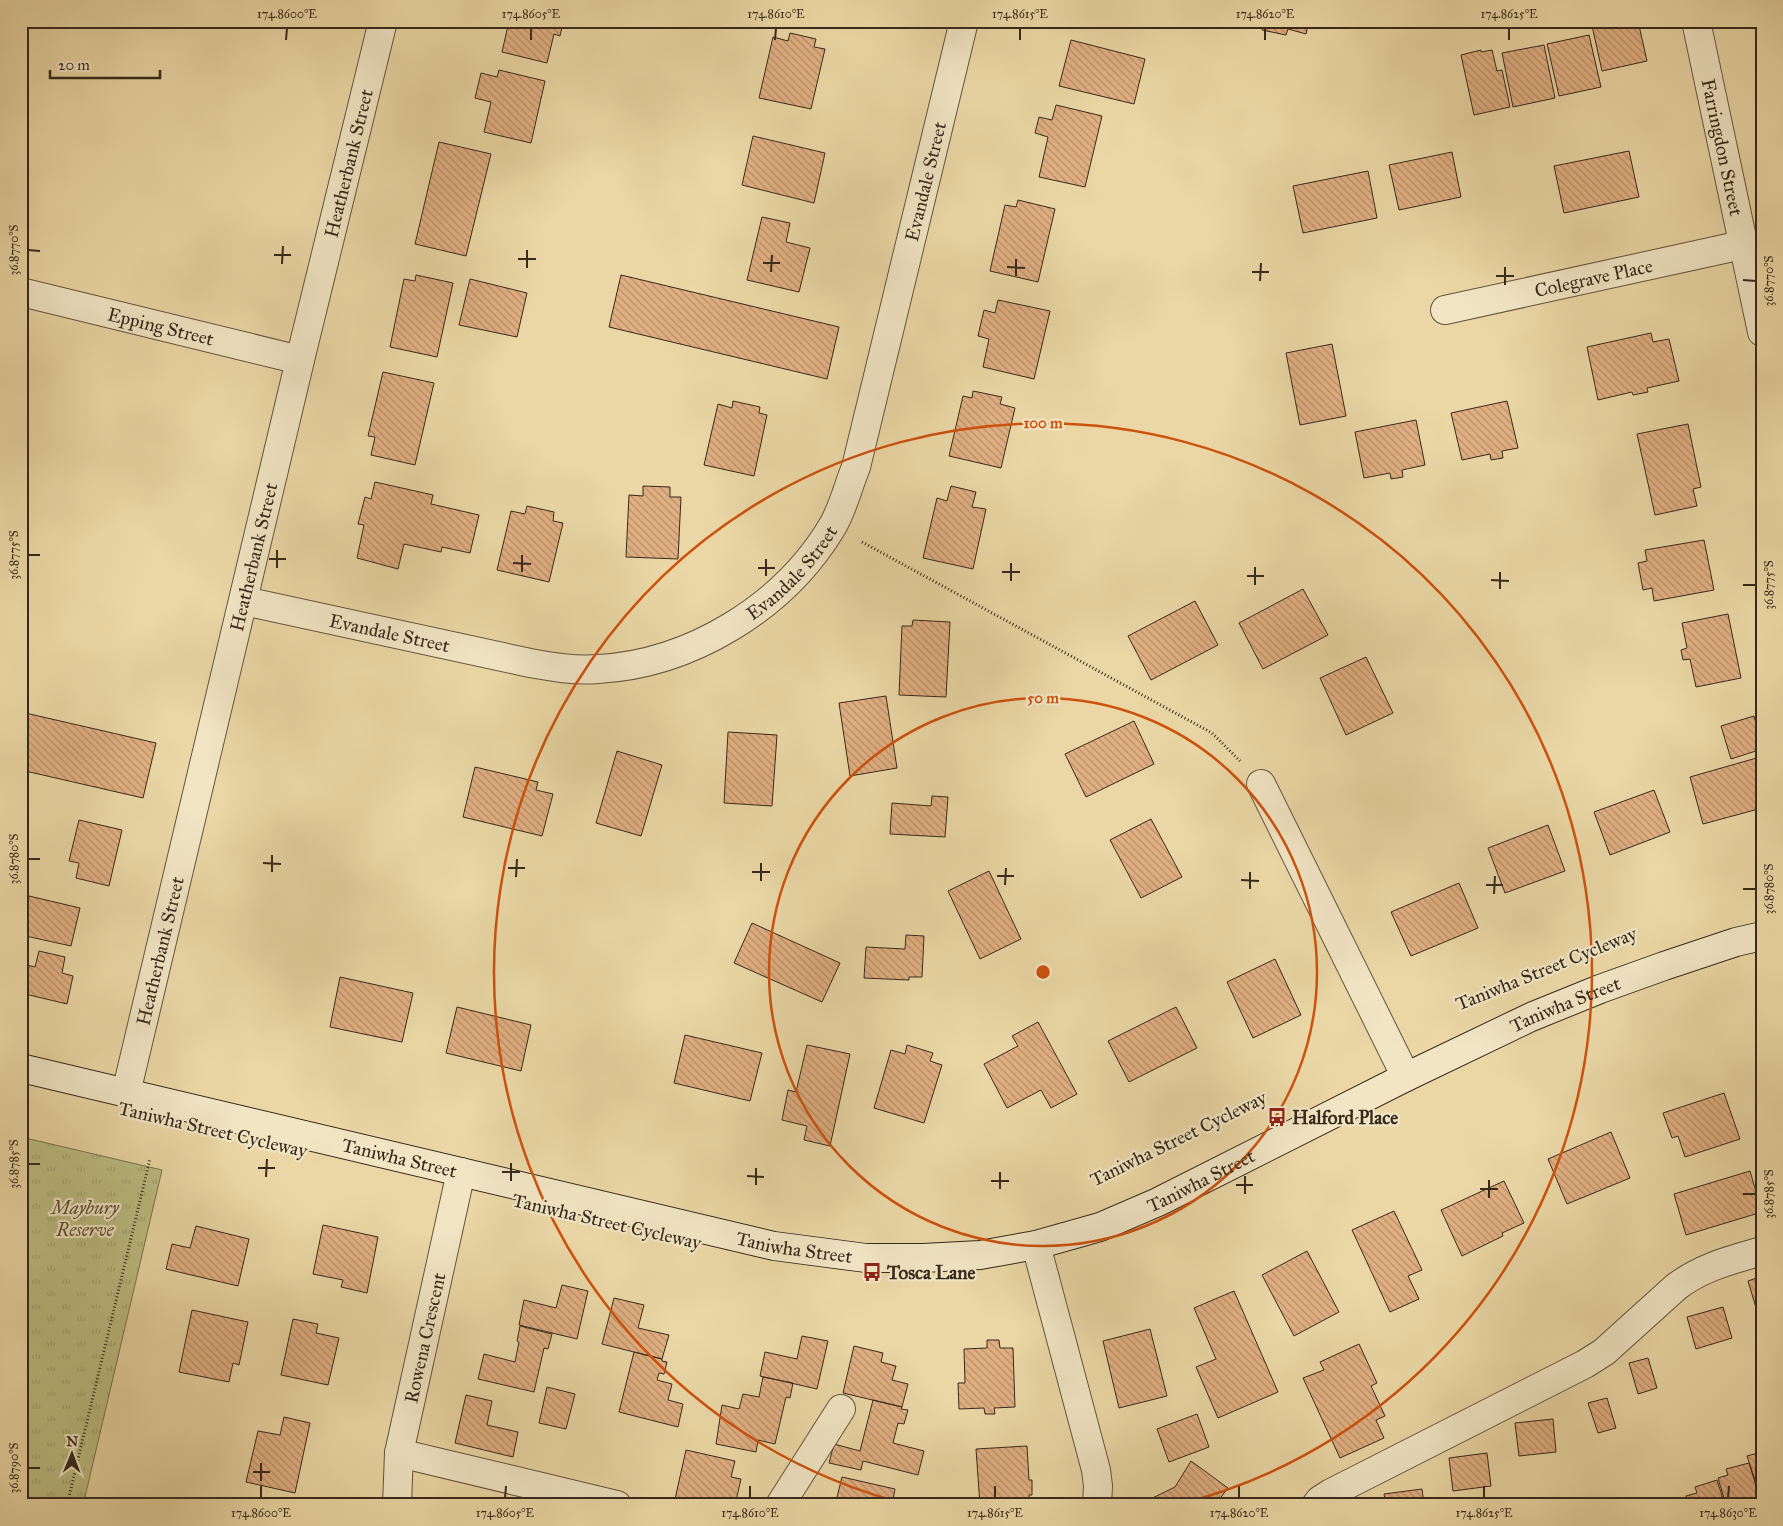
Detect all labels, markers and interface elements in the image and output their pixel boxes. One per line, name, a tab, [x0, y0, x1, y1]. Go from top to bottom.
text: 174.8600°E	[257, 7, 317, 21]
text: 174.8605°E	[502, 7, 561, 21]
text: 174.8610°E	[747, 7, 805, 21]
text: 174.8615°E	[992, 7, 1048, 21]
text: 174.8620°E	[1236, 7, 1295, 21]
text: 174.8625°E	[1480, 7, 1538, 21]
scale bar	[50, 48, 160, 80]
text: 20 m	[58, 56, 90, 74]
street label: Farringdon Street	[1697, 77, 1748, 218]
street label: Heatherbank Street	[319, 86, 378, 240]
street label: Evandale Street	[900, 119, 951, 244]
text: 36.8770°S	[7, 224, 21, 275]
street label: Colegrave Place	[1532, 254, 1655, 302]
text: 36.8770°S	[1762, 255, 1776, 306]
street label: Epping Street	[105, 303, 216, 351]
text: 100 m	[1023, 414, 1063, 432]
street label: Heatherbank Street	[225, 480, 283, 634]
street label: Evandale Street	[742, 521, 842, 625]
text: 36.8775°S	[7, 530, 21, 580]
text: 36.8775°S	[1762, 560, 1776, 610]
street label: Evandale Street	[327, 609, 452, 657]
text: 50 m	[1027, 689, 1059, 707]
text: 36.8780°S	[7, 833, 21, 884]
text: 36.8780°S	[1762, 863, 1776, 914]
street label: Heatherbank Street	[131, 874, 189, 1028]
street label: Taniwha Street Cycleway	[1452, 921, 1640, 1015]
centre of rings	[1034, 963, 1052, 981]
street label: Taniwha Street	[1506, 972, 1624, 1038]
street label: Taniwha Street Cycleway	[1086, 1085, 1270, 1191]
street label: Taniwha Street Cycleway	[116, 1097, 311, 1163]
bus stop icon: Halford Place	[1266, 1106, 1288, 1128]
place label: Halford Place	[1292, 1106, 1398, 1129]
street label: Taniwha Street	[340, 1133, 460, 1183]
text: 36.8785°S	[7, 1139, 21, 1189]
street label: Taniwha Street	[1142, 1144, 1258, 1216]
text: 36.8785°S	[1762, 1169, 1776, 1219]
street label: Taniwha Street Cycleway	[510, 1189, 705, 1255]
park label: Maybury Reserve	[49, 1196, 120, 1241]
street label: Taniwha Street	[734, 1226, 854, 1268]
bus stop icon: Tosca Lane	[861, 1261, 883, 1283]
place label: Tosca Lane	[886, 1261, 976, 1284]
street label: Rowena Crescent	[399, 1270, 451, 1405]
north arrow	[48, 1428, 98, 1478]
text: N	[66, 1433, 78, 1450]
text: 36.8790°S	[7, 1442, 21, 1493]
text: 174.8600°E	[231, 1506, 291, 1520]
text: 174.8605°E	[476, 1506, 535, 1520]
text: 174.8610°E	[721, 1506, 779, 1520]
text: 174.8615°E	[967, 1506, 1023, 1520]
text: 174.8620°E	[1210, 1506, 1269, 1520]
text: 174.8625°E	[1455, 1506, 1513, 1520]
text: 174.8630°E	[1699, 1506, 1757, 1520]

